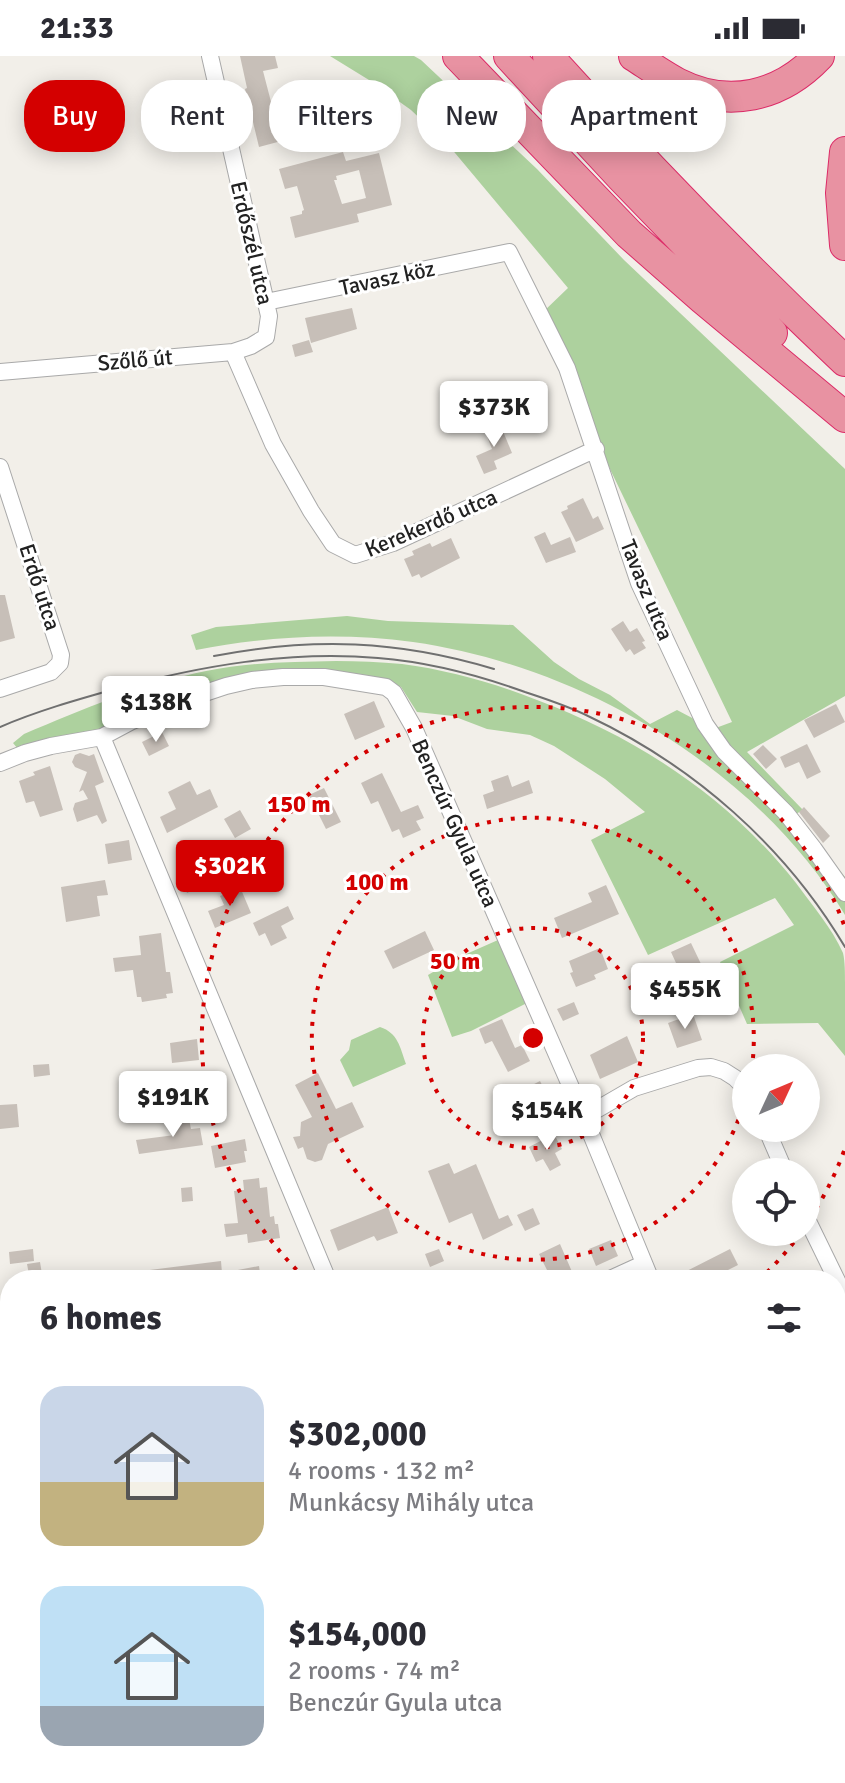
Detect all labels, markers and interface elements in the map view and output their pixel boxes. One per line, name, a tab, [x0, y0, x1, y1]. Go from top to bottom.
text: 21:33	[40, 10, 114, 47]
chip: Buy	[24, 80, 125, 152]
chip: Rent	[141, 80, 253, 152]
chip: Filters	[269, 80, 401, 152]
chip: New	[417, 80, 526, 152]
chip: Apartment	[542, 80, 726, 152]
street label: Erdőszél utca	[225, 179, 279, 307]
street label: Tavasz köz	[337, 255, 437, 301]
street label: Szőlő út	[96, 343, 174, 377]
pin: $373K	[438, 381, 550, 449]
text: $373K	[458, 391, 530, 423]
street label: Kerekerdő utca	[361, 483, 501, 563]
street label: Tavasz utca	[615, 536, 679, 644]
street label: Erdő utca	[13, 540, 67, 634]
pin: $138K	[100, 676, 212, 744]
text: $138K	[120, 686, 192, 718]
street label: Benczúr Gyula utca	[406, 735, 504, 911]
text: 150 m	[267, 789, 331, 819]
pin: $302K	[174, 840, 286, 908]
text: $302K	[194, 850, 266, 882]
text: 100 m	[345, 867, 409, 897]
text: 50 m	[430, 946, 480, 976]
pin: $455K	[629, 963, 741, 1031]
text: $455K	[649, 973, 721, 1005]
centre of rings	[519, 1024, 547, 1052]
north arrow	[732, 1054, 820, 1142]
map controls	[732, 1054, 820, 1246]
pin: $191K	[117, 1071, 229, 1139]
text: $191K	[137, 1081, 209, 1113]
pin: $154K	[491, 1084, 603, 1152]
text: $154K	[511, 1094, 583, 1126]
button: locate	[732, 1158, 820, 1246]
icon: filters	[762, 1296, 806, 1340]
text: 6 homes	[40, 1297, 161, 1339]
text: $302,000	[288, 1413, 427, 1455]
icon: home	[104, 1418, 200, 1514]
text: 4 rooms · 132 m²	[288, 1455, 475, 1487]
text: Munkácsy Mihály utca	[288, 1487, 534, 1519]
text: $154,000	[288, 1613, 427, 1655]
icon: home	[104, 1618, 200, 1714]
text: 2 rooms · 74 m²	[288, 1655, 461, 1687]
text: Benczúr Gyula utca	[288, 1687, 502, 1719]

